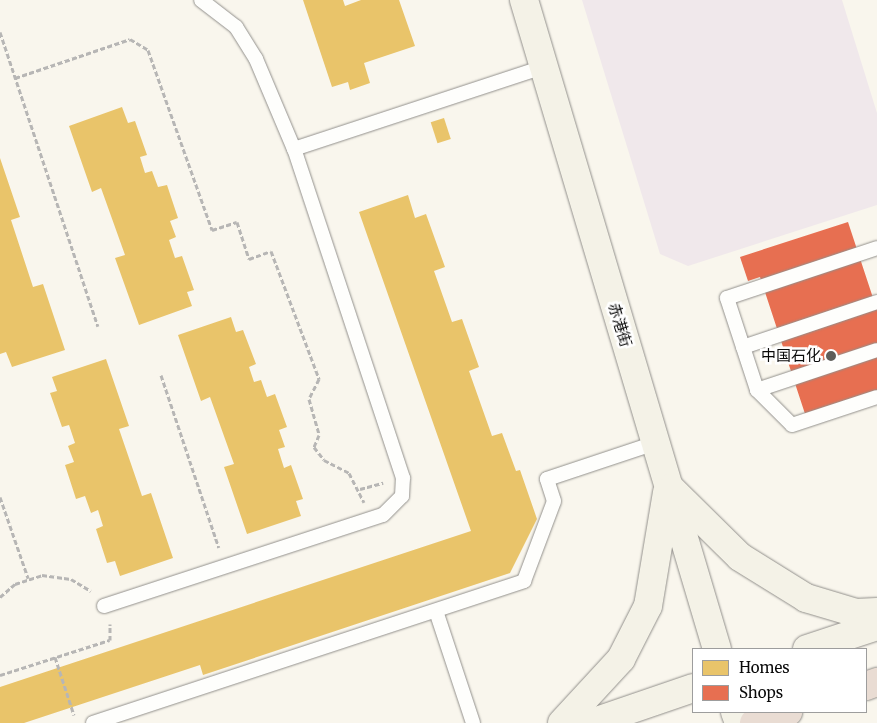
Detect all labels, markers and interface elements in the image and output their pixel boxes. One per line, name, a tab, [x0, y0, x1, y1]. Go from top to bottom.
street label: 赤港街	[605, 301, 635, 349]
place label: 中国石化	[761, 347, 821, 365]
marker: 中国石化	[825, 350, 837, 362]
legend	[692, 648, 867, 713]
text: Homes	[739, 658, 790, 677]
text: Shops	[739, 683, 783, 702]

